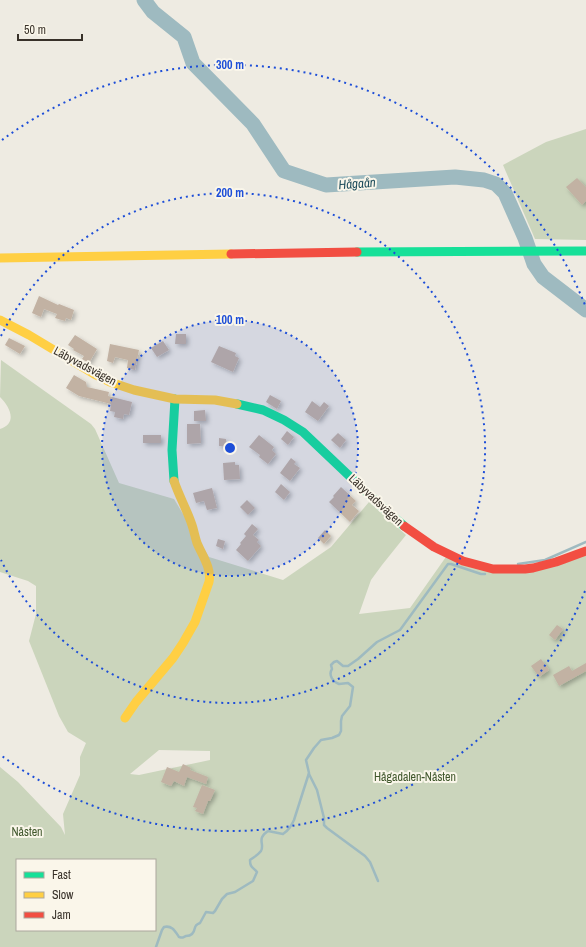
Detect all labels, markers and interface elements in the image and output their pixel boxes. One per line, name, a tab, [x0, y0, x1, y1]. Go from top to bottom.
scale bar	[18, 16, 82, 42]
text: 50 m	[24, 22, 46, 38]
text: 300 m	[216, 57, 244, 73]
water label: Hågaån	[338, 174, 376, 193]
text: 200 m	[216, 185, 244, 201]
text: 100 m	[216, 312, 244, 328]
street label: Läbyvadsvägen	[51, 343, 119, 389]
centre of rings	[223, 441, 237, 455]
street label: Läbyvadsvägen	[345, 471, 407, 529]
park label: Hågadalen-Nåsten	[374, 769, 456, 785]
park label: Nåsten	[11, 824, 43, 840]
legend	[16, 859, 156, 931]
text: Fast	[52, 867, 71, 883]
text: Slow	[52, 887, 74, 903]
text: Jam	[52, 907, 71, 923]

